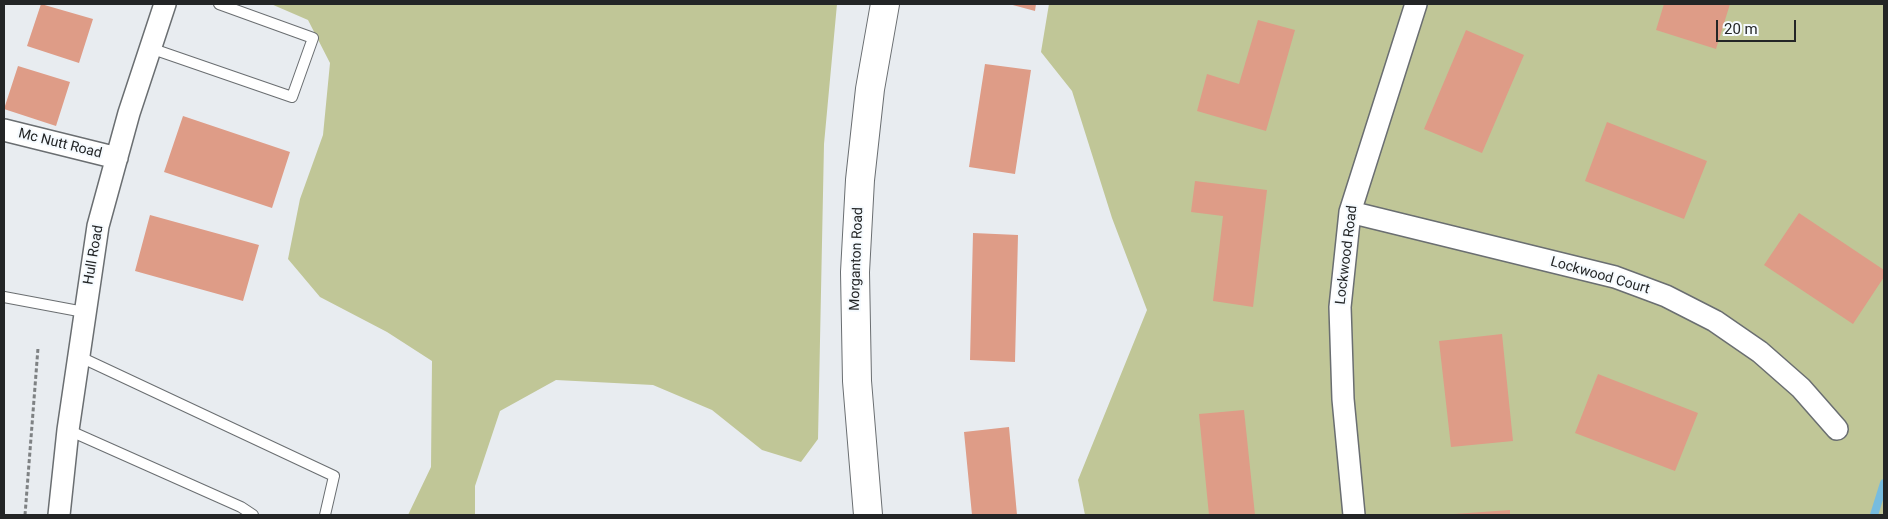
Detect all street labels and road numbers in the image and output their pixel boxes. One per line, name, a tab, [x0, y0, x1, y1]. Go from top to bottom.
street label: Mc Nutt Road	[16, 126, 104, 162]
street label: Lockwood Road	[1333, 204, 1361, 306]
street label: Morganton Road	[847, 207, 867, 311]
street label: Hull Road	[81, 224, 107, 286]
street label: Lockwood Court	[1549, 254, 1651, 298]

